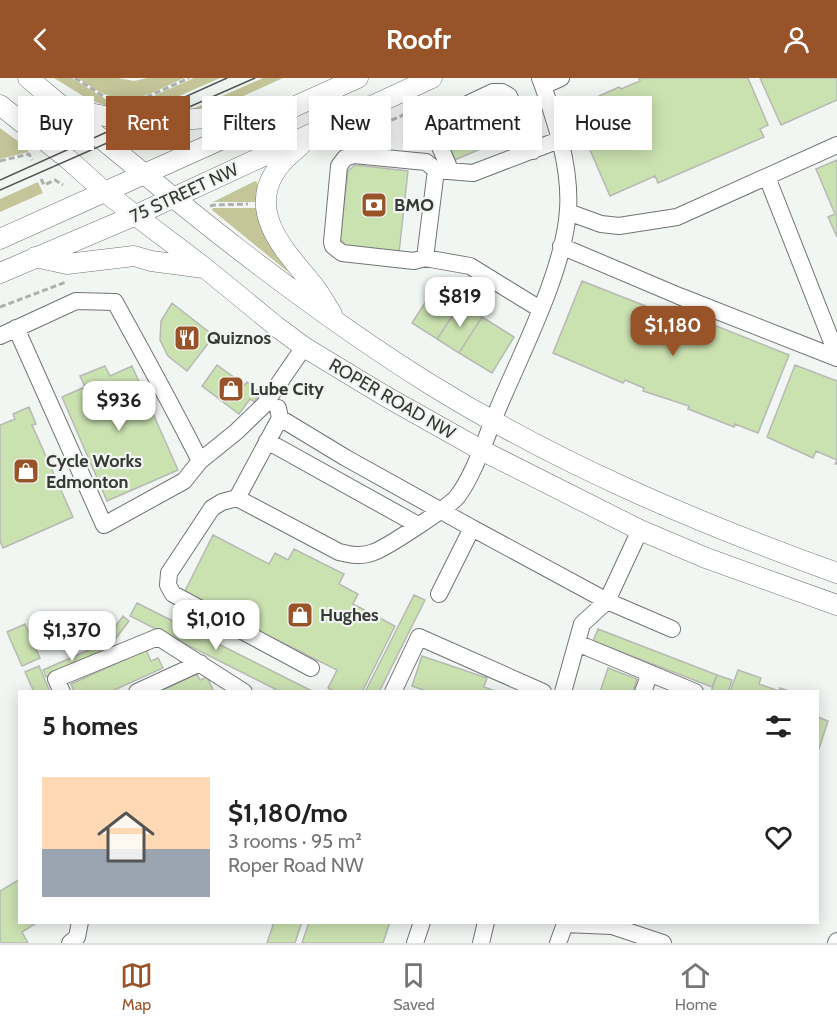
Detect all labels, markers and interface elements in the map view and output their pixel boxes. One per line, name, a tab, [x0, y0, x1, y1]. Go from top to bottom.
icon: back	[24, 23, 57, 56]
text: Roofr	[386, 23, 451, 56]
icon: person	[780, 23, 813, 56]
chip: Buy	[18, 96, 94, 150]
chip: Rent	[106, 96, 190, 150]
chip: Filters	[202, 96, 297, 150]
chip: New	[309, 96, 391, 150]
chip: Apartment	[403, 96, 542, 150]
chip: House	[554, 96, 652, 150]
street label: 75 STREET NW	[126, 158, 242, 228]
bank icon: BMO	[359, 190, 389, 220]
place label: BMO	[394, 194, 434, 216]
pin: $819	[424, 277, 496, 328]
text: $819	[439, 284, 481, 308]
pin: $1,180	[624, 306, 722, 357]
text: $1,180	[645, 313, 701, 337]
restaurant icon: Quiznos	[172, 323, 202, 353]
place label: Quiznos	[207, 327, 272, 349]
street label: ROPER ROAD NW	[325, 354, 459, 444]
shop icon: Lube City	[216, 374, 246, 404]
place label: Lube City	[250, 378, 324, 400]
pin: $936	[83, 381, 155, 432]
text: $936	[97, 388, 141, 412]
place label: Cycle Works Edmonton	[46, 450, 142, 493]
shop icon: Cycle Works Edmonton	[11, 456, 41, 486]
pin: $1,010	[167, 600, 265, 651]
shop icon: Hughes	[285, 600, 315, 630]
place label: Hughes	[320, 604, 379, 626]
text: $1,010	[186, 607, 246, 631]
pin: $1,370	[23, 611, 121, 662]
text: $1,370	[43, 618, 101, 642]
text: 5 homes	[42, 710, 138, 742]
icon: filters	[762, 710, 795, 743]
text: $1,180/mo	[228, 797, 348, 829]
icon: home	[90, 801, 162, 873]
icon: heart	[762, 821, 795, 854]
text: 3 rooms · 95 m²	[228, 829, 362, 853]
text: Roper Road NW	[228, 853, 364, 877]
tab: Map	[120, 959, 153, 1014]
tab: Saved	[393, 959, 435, 1014]
tab: Home	[675, 959, 717, 1014]

